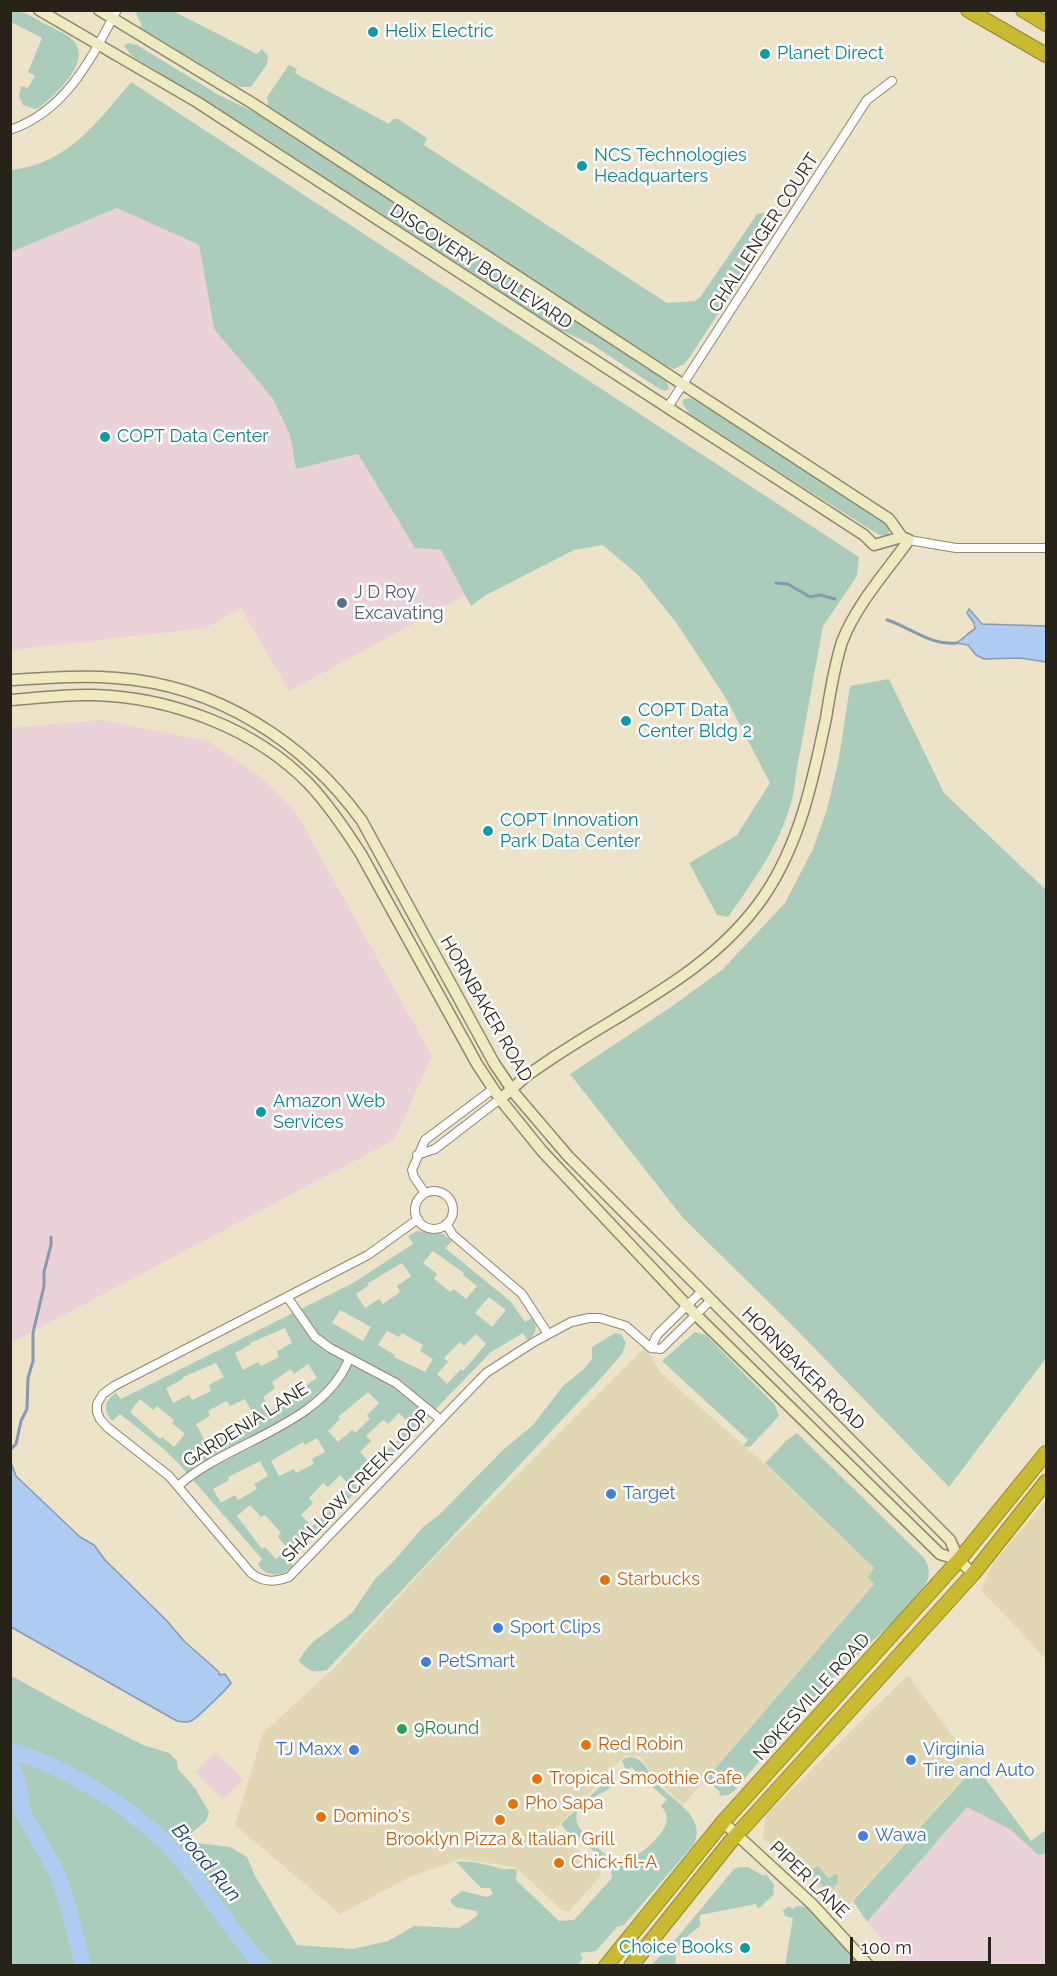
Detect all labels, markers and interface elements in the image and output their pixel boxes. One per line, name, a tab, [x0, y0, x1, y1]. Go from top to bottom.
place label: Helix Electric	[385, 21, 494, 43]
marker: Helix Electric	[366, 25, 380, 39]
place label: Planet Direct	[777, 43, 884, 65]
marker: Planet Direct	[758, 47, 772, 61]
place label: NCS Technologies Headquarters	[594, 145, 747, 188]
street label: CHALLENGER COURT	[704, 149, 824, 317]
marker: NCS Technologies Headquarters	[575, 159, 589, 173]
street label: DISCOVERY BOULEVARD	[386, 200, 576, 334]
place label: COPT Data Center	[117, 426, 269, 448]
marker: COPT Data Center	[98, 430, 112, 444]
place label: J D Roy Excavating	[354, 582, 444, 624]
marker: J D Roy Excavating	[335, 596, 349, 610]
place label: COPT Data Center Bldg 2	[638, 700, 752, 742]
marker: COPT Data Center Bldg 2	[619, 714, 633, 728]
place label: COPT Innovation Park Data Center	[500, 810, 640, 852]
marker: COPT Innovation Park Data Center	[481, 824, 495, 838]
street label: HORNBAKER ROAD	[435, 932, 537, 1086]
place label: Amazon Web Services	[273, 1091, 385, 1134]
marker: Amazon Web Services	[254, 1105, 268, 1119]
street label: HORNBAKER ROAD	[737, 1303, 869, 1435]
street label: GARDENIA LANE	[180, 1378, 312, 1472]
street label: SHALLOW CREEK LOOP	[277, 1405, 435, 1567]
place label: Target	[623, 1483, 676, 1505]
marker: Target	[604, 1487, 618, 1501]
place label: Starbucks	[617, 1569, 700, 1591]
marker: Starbucks	[598, 1573, 612, 1587]
place label: Sport Clips	[510, 1617, 601, 1639]
marker: Sport Clips	[491, 1621, 505, 1635]
street label: NOKESVILLE ROAD	[749, 1629, 875, 1765]
place label: PetSmart	[438, 1651, 515, 1673]
marker: PetSmart	[419, 1655, 433, 1669]
place label: 9Round	[414, 1718, 479, 1740]
marker: 9Round	[395, 1722, 409, 1736]
place label: Red Robin	[598, 1734, 684, 1756]
marker: Red Robin	[579, 1738, 593, 1752]
place label: TJ Maxx	[276, 1739, 342, 1761]
place label: Virginia Tire and Auto	[923, 1739, 1034, 1782]
marker: TJ Maxx	[347, 1743, 361, 1757]
marker: Virginia Tire and Auto	[904, 1753, 918, 1767]
place label: Tropical Smoothie Cafe	[549, 1768, 742, 1790]
marker: Tropical Smoothie Cafe	[530, 1772, 544, 1786]
place label: Pho Sapa	[525, 1793, 604, 1815]
marker: Pho Sapa	[506, 1797, 520, 1811]
place label: Domino's	[333, 1806, 410, 1828]
marker: Domino's	[314, 1810, 328, 1824]
marker: Brooklyn Pizza & Italian Grill	[493, 1813, 507, 1827]
water label: Broad Run	[166, 1819, 246, 1907]
place label: Wawa	[875, 1825, 927, 1847]
place label: Brooklyn Pizza & Italian Grill	[385, 1829, 615, 1851]
marker: Wawa	[856, 1829, 870, 1843]
street label: PIPER LANE	[765, 1837, 853, 1923]
place label: Chick-fil-A	[571, 1852, 657, 1874]
marker: Chick-fil-A	[552, 1856, 566, 1870]
scale bar	[853, 1925, 994, 1963]
place label: Choice Books	[619, 1937, 733, 1959]
text: 100 m	[861, 1937, 912, 1958]
marker: Choice Books	[738, 1941, 752, 1955]

